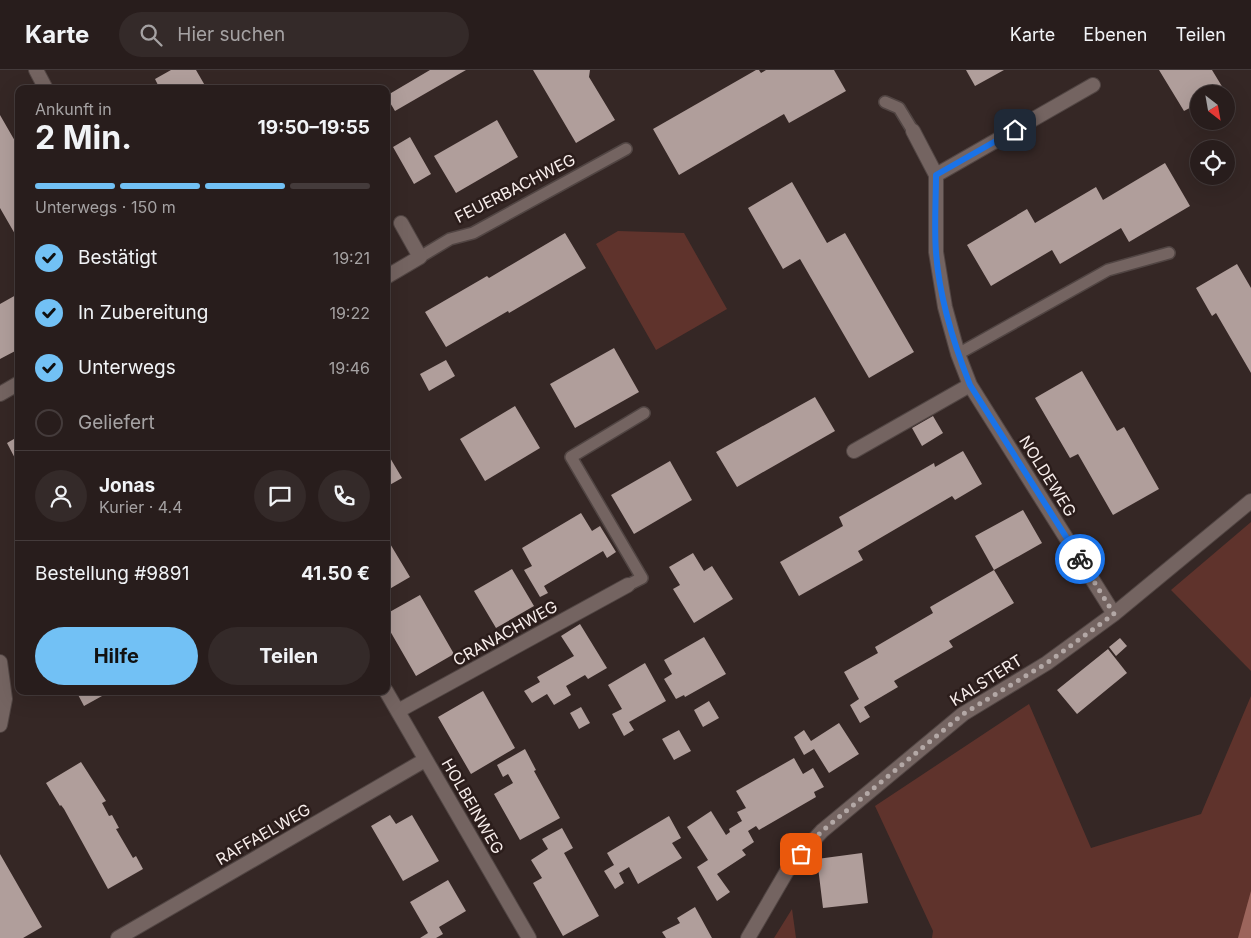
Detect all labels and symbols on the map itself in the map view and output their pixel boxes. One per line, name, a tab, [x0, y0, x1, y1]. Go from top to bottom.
north arrow	[1190, 85, 1235, 130]
pin	[994, 109, 1036, 151]
street label: FEUERBACHWEG	[451, 149, 579, 227]
street label: NOLDEWEG	[1015, 432, 1081, 520]
courier	[1055, 534, 1105, 584]
street label: CRANACHWEG	[449, 596, 561, 670]
street label: KALSTERT	[946, 650, 1026, 710]
street label: HOLBEINWEG	[438, 755, 508, 857]
street label: RAFFAELWEG	[212, 799, 314, 869]
pin	[780, 833, 822, 875]

